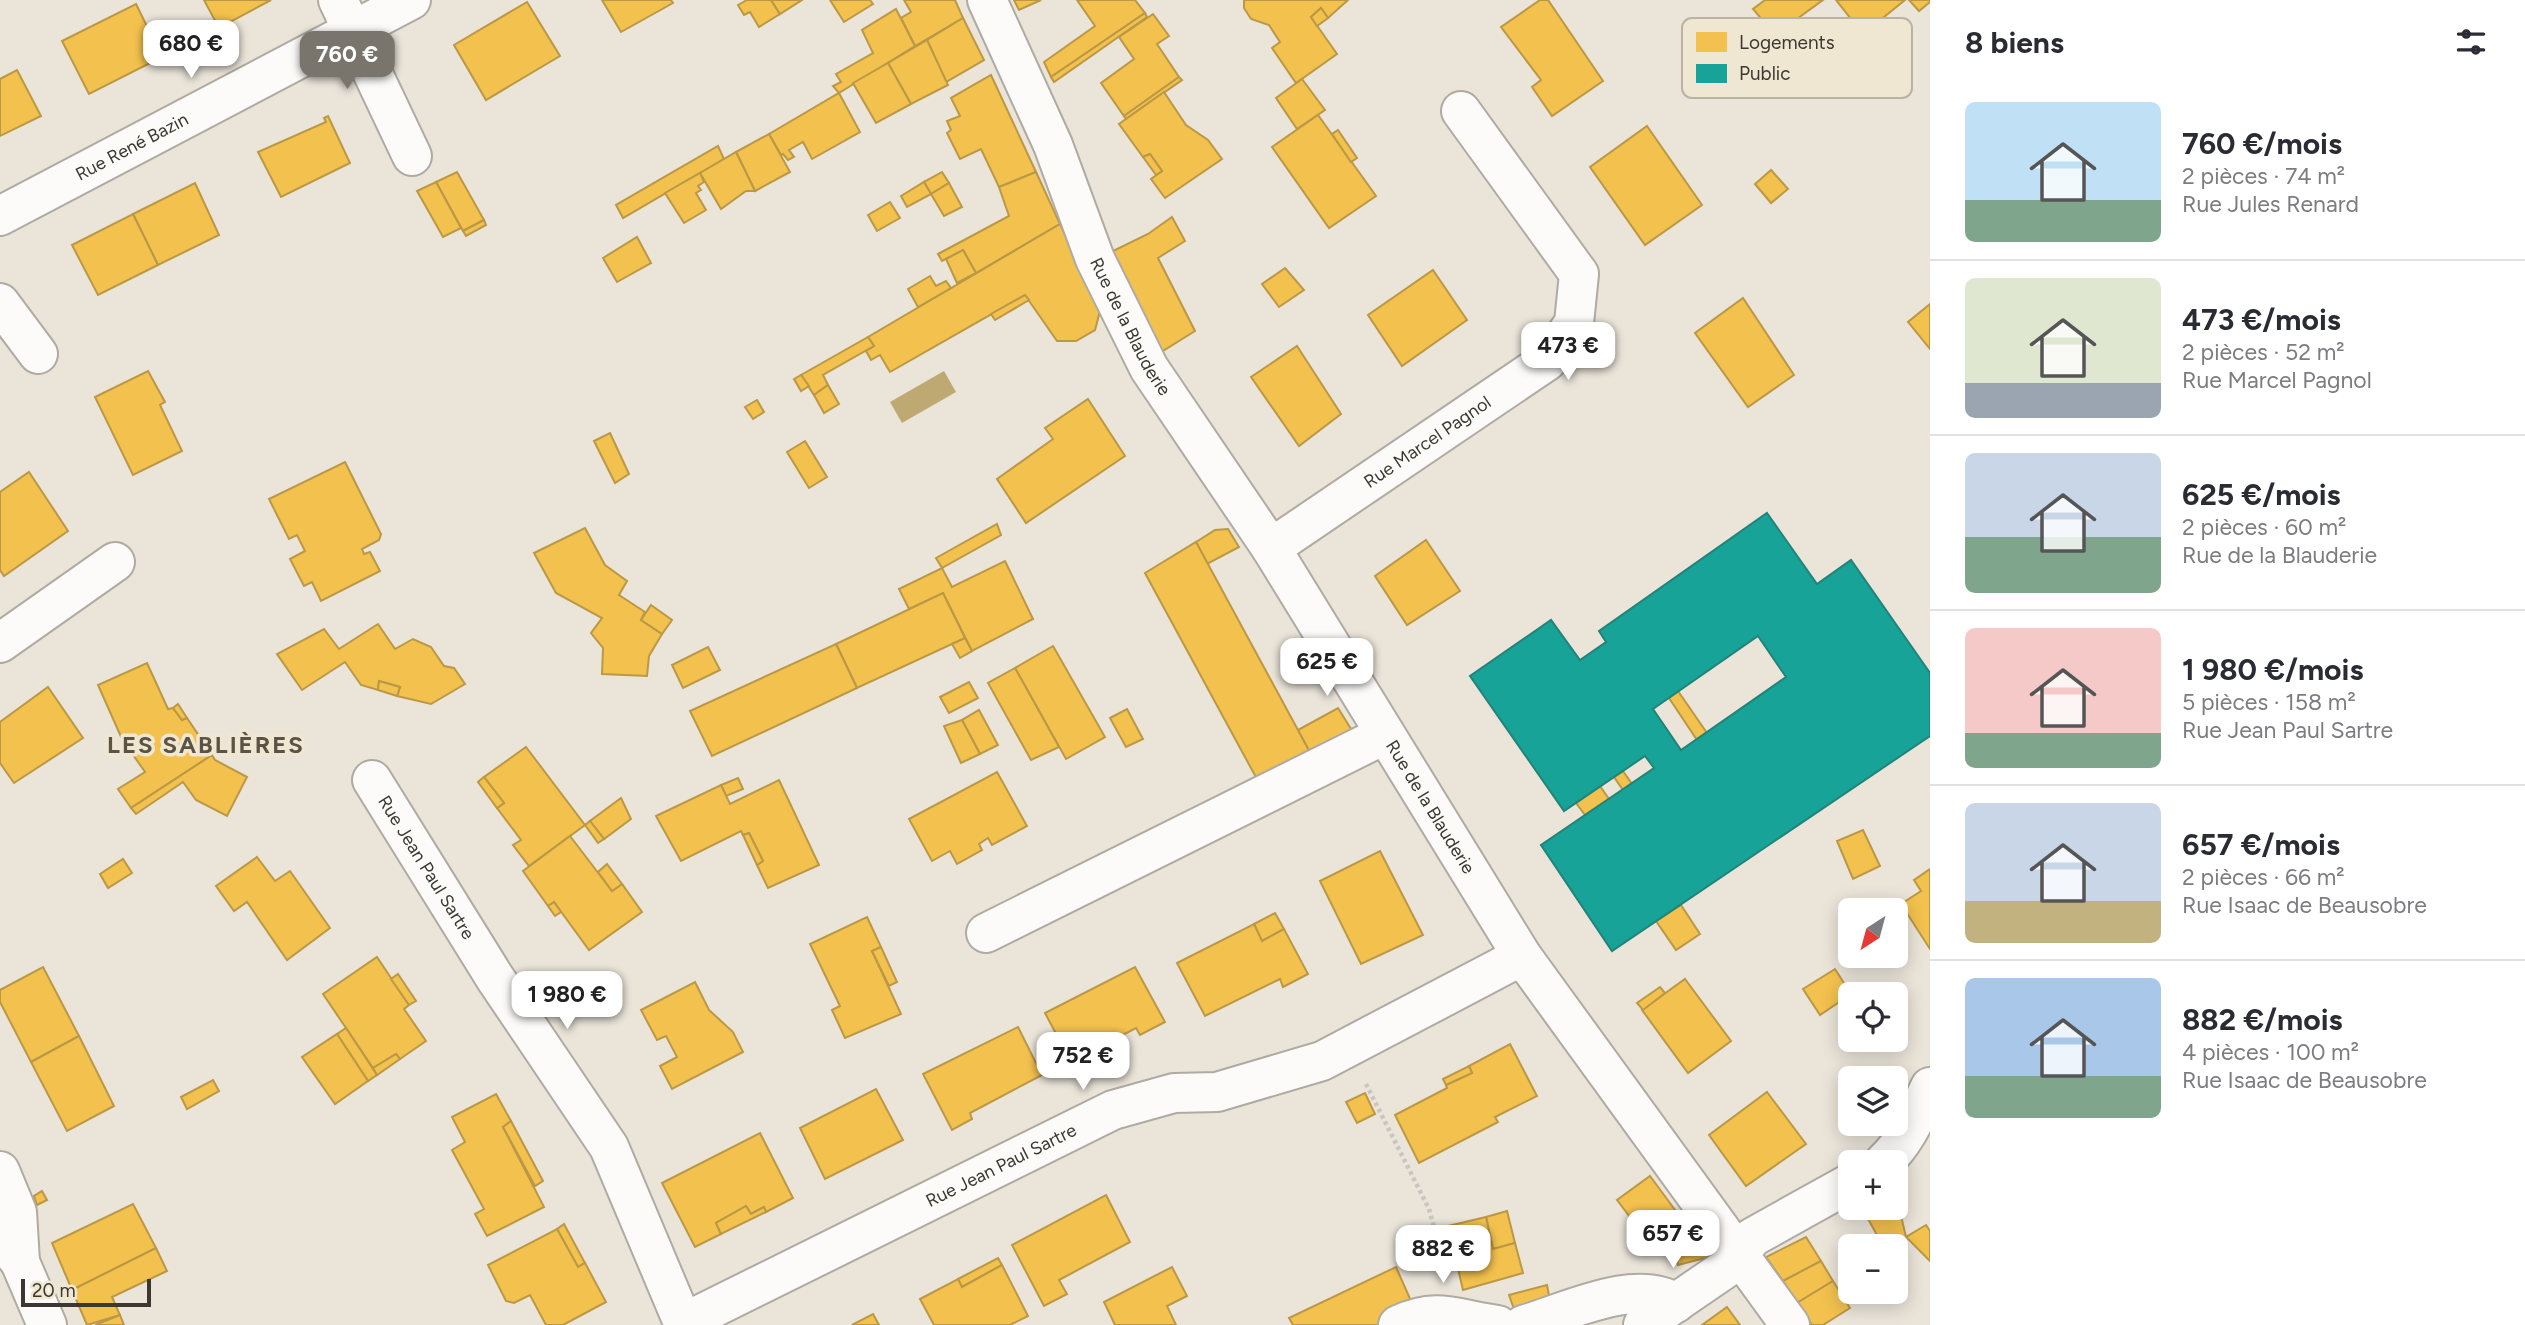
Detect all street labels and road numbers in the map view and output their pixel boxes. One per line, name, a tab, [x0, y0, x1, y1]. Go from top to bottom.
street label: Rue René Bazin	[72, 108, 192, 185]
street label: Rue de la Blauderie	[1085, 254, 1176, 400]
street label: Rue Marcel Pagnol	[1360, 391, 1495, 493]
street label: Rue de la Blauderie	[1381, 736, 1480, 878]
street label: Rue Jean Paul Sartre	[373, 791, 479, 944]
street label: Rue Jean Paul Sartre	[922, 1119, 1080, 1212]

